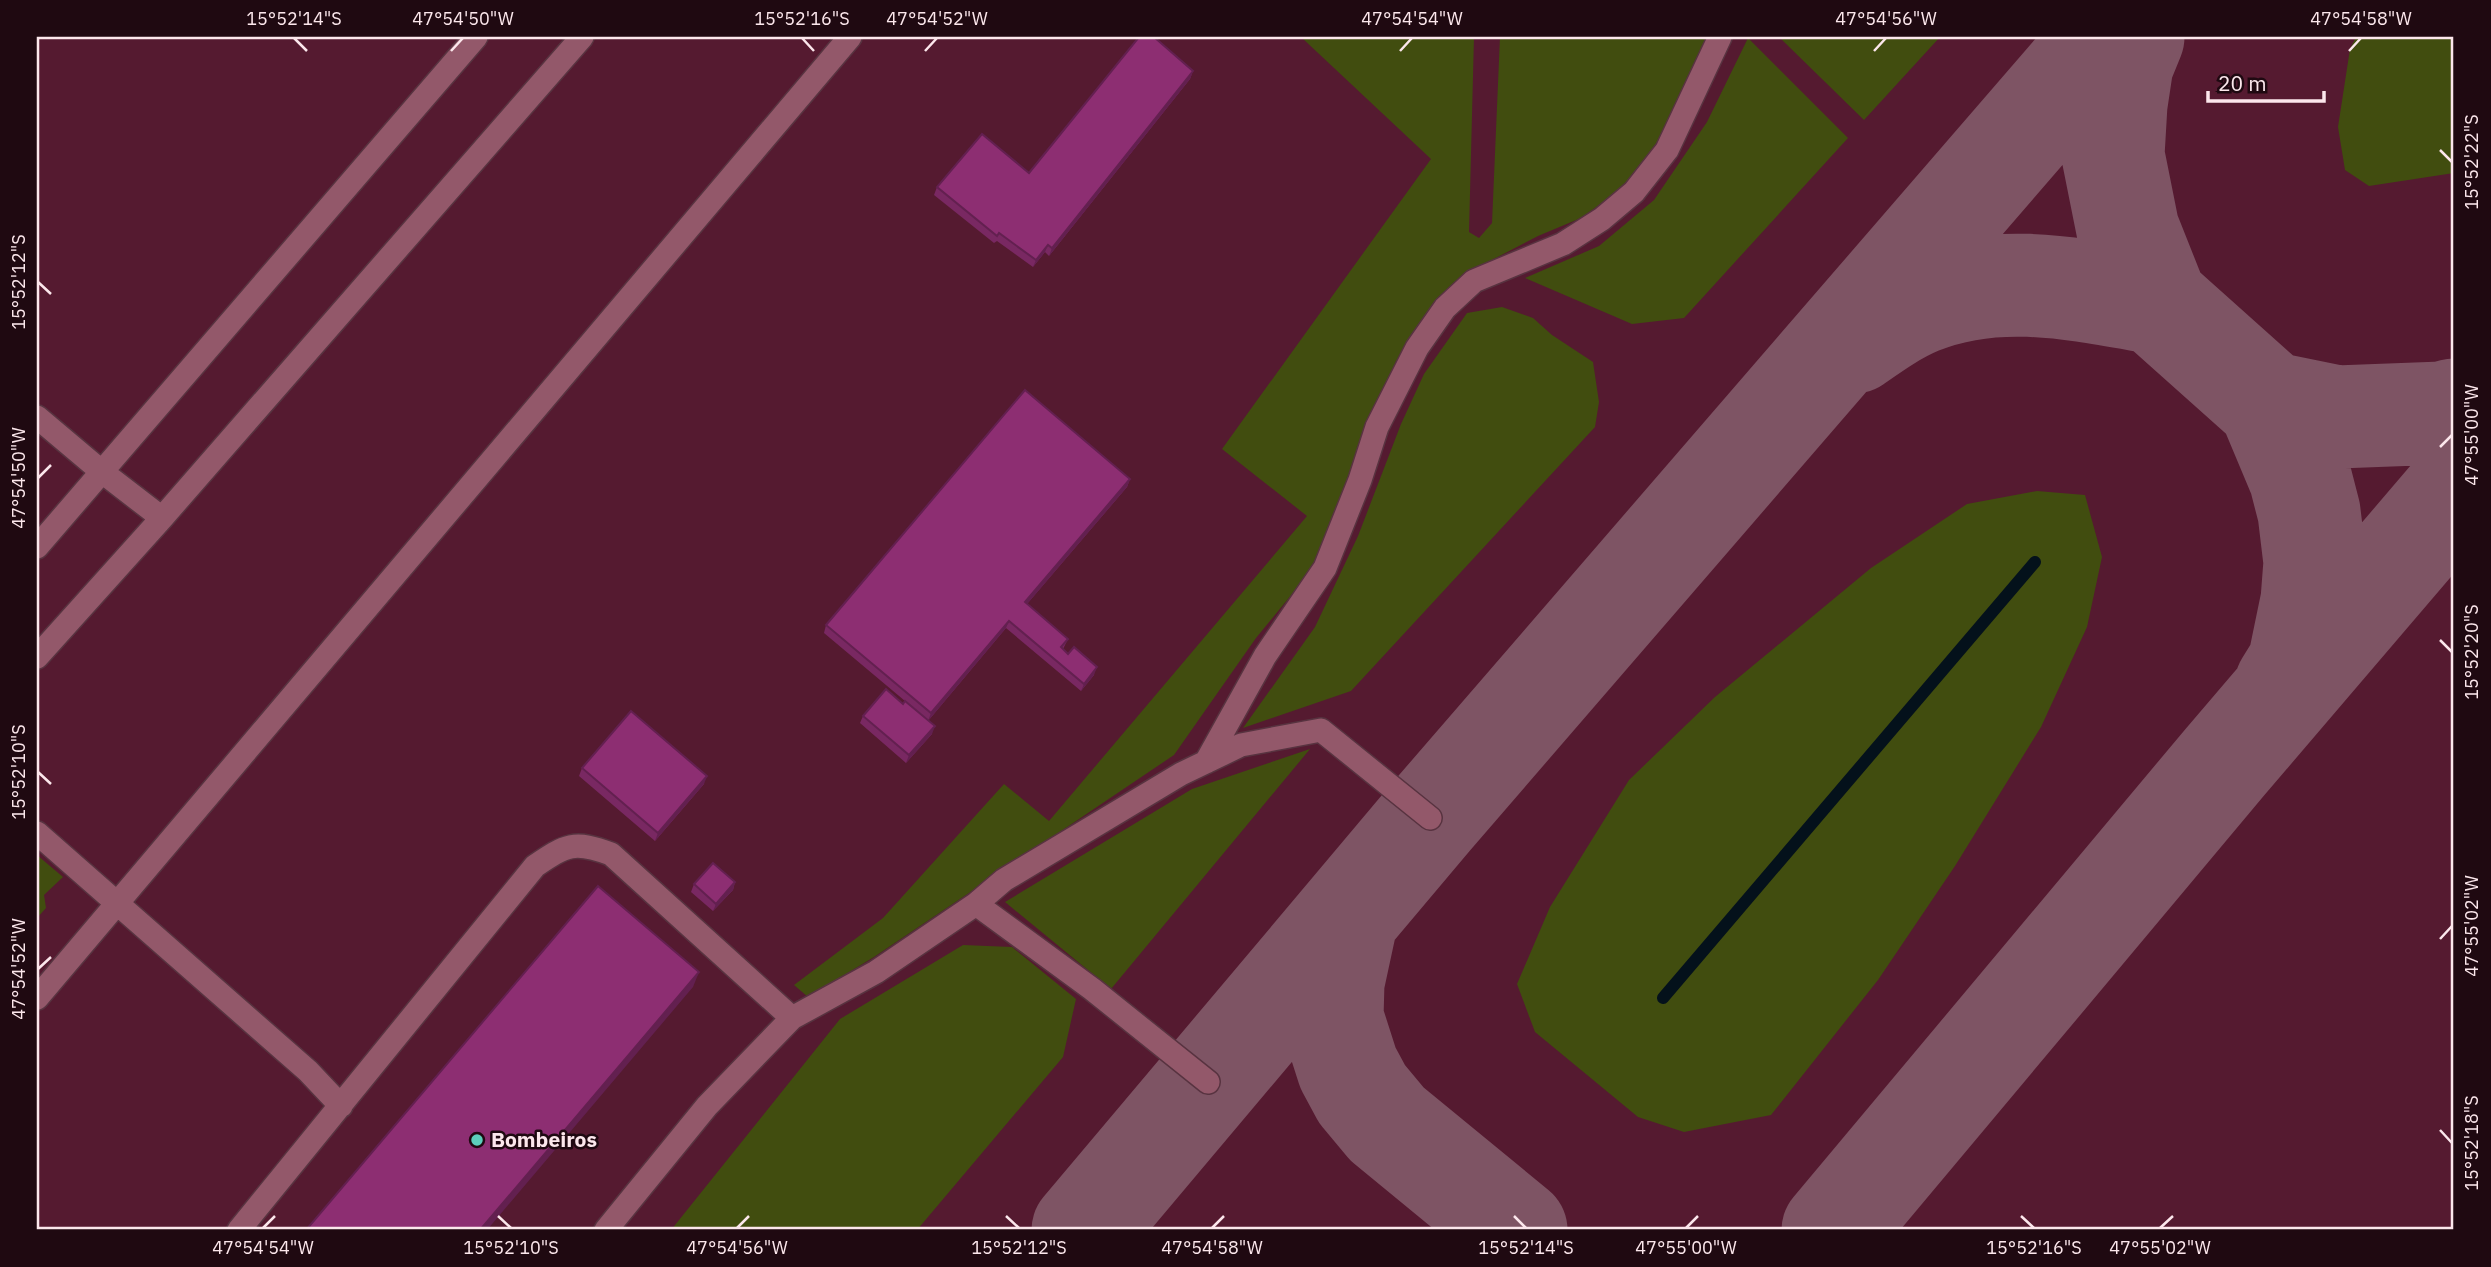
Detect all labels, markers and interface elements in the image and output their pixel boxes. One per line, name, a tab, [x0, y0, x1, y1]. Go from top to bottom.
text: 15°52'14"S	[246, 7, 342, 30]
text: 47°54'50"W	[412, 7, 514, 30]
text: 15°52'16"S	[754, 7, 850, 30]
text: 47°54'52"W	[886, 7, 988, 30]
text: 47°54'54"W	[1361, 7, 1463, 30]
text: 47°54'56"W	[1835, 7, 1937, 30]
text: 47°54'58"W	[2310, 7, 2412, 30]
scale bar	[2208, 60, 2323, 104]
text: 20 m	[2218, 69, 2267, 97]
text: 15°52'22"S	[2460, 114, 2483, 210]
text: 15°52'12"S	[7, 234, 30, 330]
text: 47°55'00"W	[2460, 384, 2483, 486]
text: 47°54'50"W	[7, 427, 30, 529]
text: 15°52'20"S	[2460, 604, 2483, 700]
text: 15°52'10"S	[7, 724, 30, 820]
text: 47°55'02"W	[2460, 875, 2483, 977]
text: 47°54'52"W	[7, 918, 30, 1020]
text: 15°52'18"S	[2460, 1095, 2483, 1191]
place label: Bombeiros	[491, 1125, 597, 1153]
marker: Bombeiros	[469, 1132, 485, 1148]
text: 47°54'54"W	[212, 1236, 314, 1259]
text: 15°52'10"S	[463, 1236, 559, 1259]
text: 47°54'56"W	[686, 1236, 788, 1259]
text: 15°52'12"S	[971, 1236, 1067, 1259]
text: 47°54'58"W	[1161, 1236, 1263, 1259]
text: 15°52'14"S	[1478, 1236, 1574, 1259]
text: 47°55'00"W	[1635, 1236, 1737, 1259]
text: 15°52'16"S	[1986, 1236, 2082, 1259]
text: 47°55'02"W	[2109, 1236, 2211, 1259]

